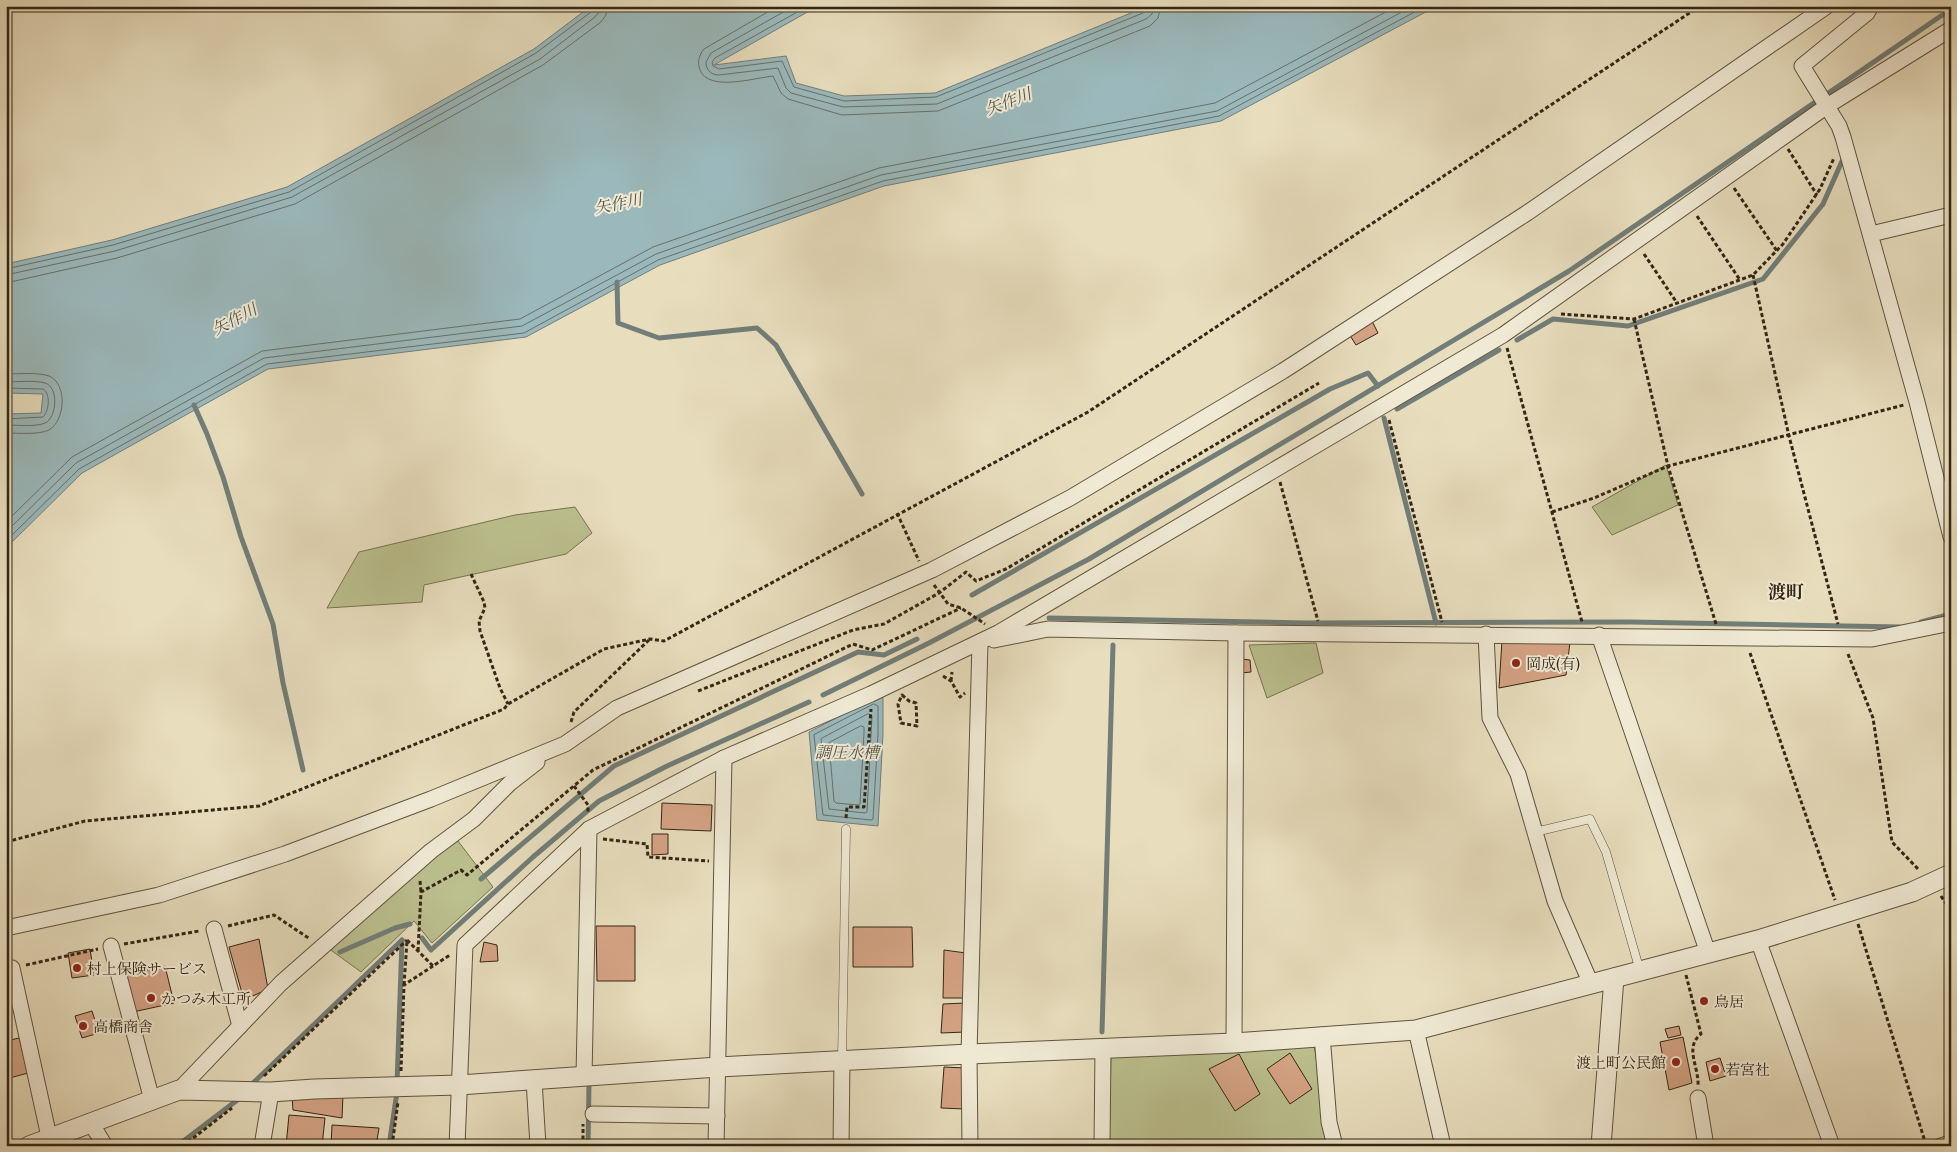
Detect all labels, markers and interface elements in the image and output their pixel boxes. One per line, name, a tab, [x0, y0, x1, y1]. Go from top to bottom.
water label: 矢作川	[982, 82, 1036, 119]
water label: 矢作川	[593, 188, 645, 217]
water label: 矢作川	[208, 298, 262, 339]
district label: 渡町	[1768, 581, 1804, 603]
place label: 岡成(有)	[1526, 654, 1580, 673]
marker: 岡成(有)	[1510, 657, 1522, 669]
water label: 調圧水槽	[815, 742, 882, 762]
place label: 村上保険サービス	[87, 959, 207, 978]
marker: 村上保険サービス	[71, 962, 83, 974]
place label: かつみ木工所	[161, 989, 251, 1008]
marker: かつみ木工所	[145, 992, 157, 1004]
place label: 鳥居	[1714, 992, 1744, 1011]
marker: 鳥居	[1698, 995, 1710, 1007]
place label: 高橋商舎	[93, 1017, 153, 1036]
marker: 高橋商舎	[77, 1020, 89, 1032]
place label: 渡上町公民館	[1576, 1053, 1666, 1072]
marker: 渡上町公民館	[1670, 1056, 1682, 1068]
place label: 若宮社	[1725, 1060, 1770, 1079]
marker: 若宮社	[1709, 1063, 1721, 1075]

